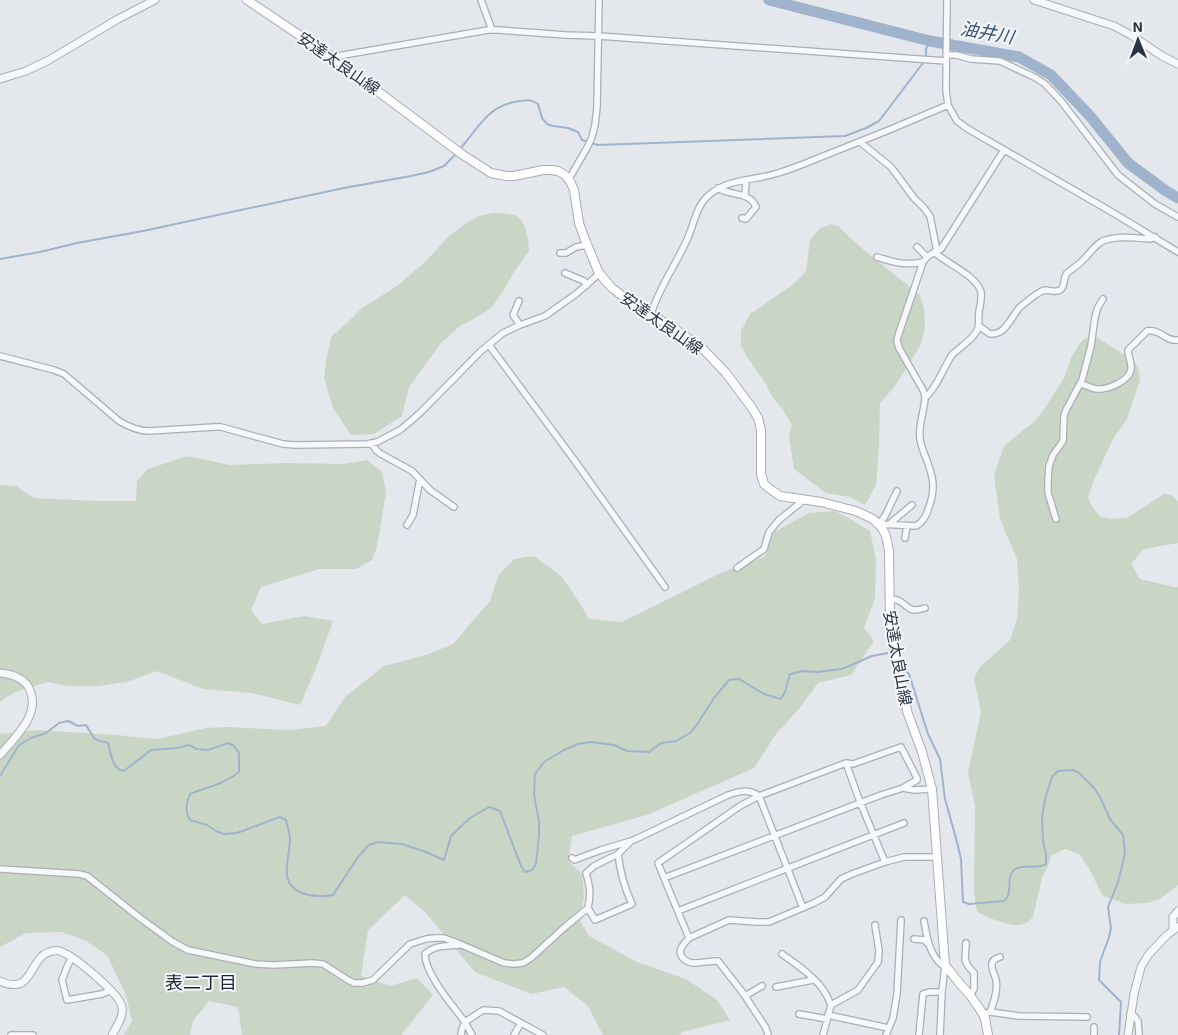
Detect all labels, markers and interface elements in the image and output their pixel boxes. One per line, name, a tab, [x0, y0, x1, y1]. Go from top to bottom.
north arrow	[1113, 15, 1163, 65]
water label: 油井川	[959, 16, 1018, 48]
text: N	[1133, 18, 1143, 35]
street label: 安達太良山線	[295, 27, 384, 98]
street label: 安達太良山線	[618, 287, 707, 358]
street label: 安達太良山線	[881, 609, 916, 707]
district label: 表二丁目	[165, 971, 237, 993]

